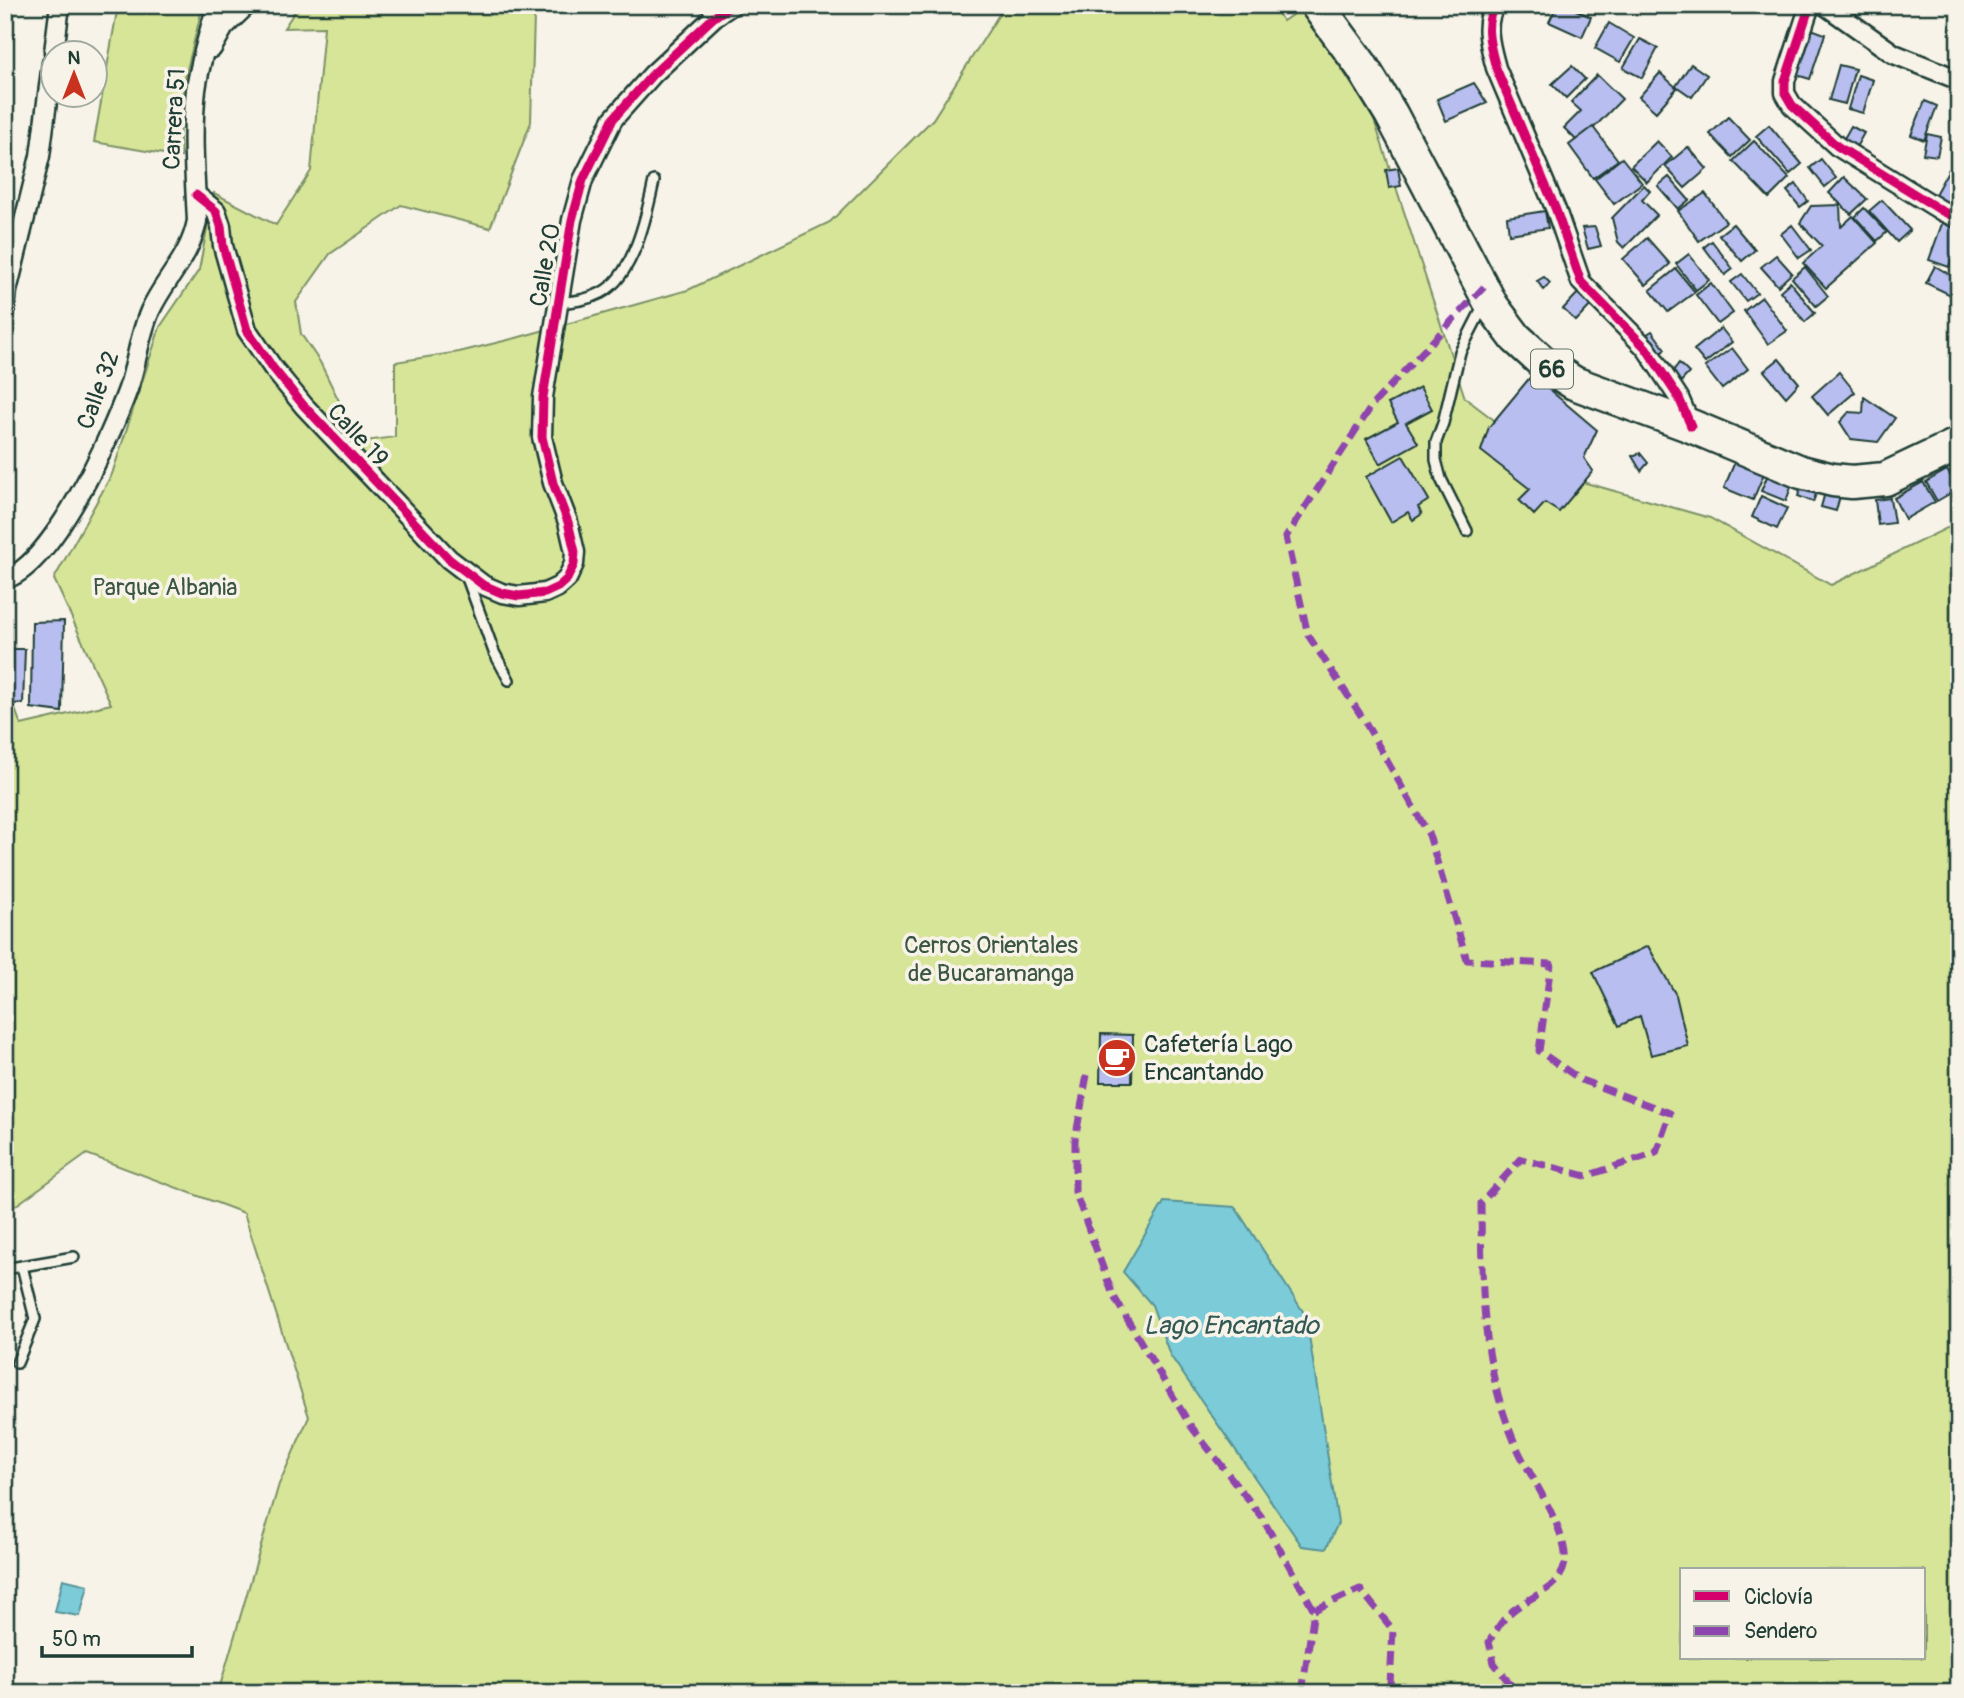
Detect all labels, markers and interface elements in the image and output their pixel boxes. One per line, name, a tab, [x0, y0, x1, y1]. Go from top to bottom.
north arrow	[38, 38, 108, 108]
text: N	[68, 46, 81, 70]
street label: Carrera 51	[157, 67, 192, 171]
street label: Calle 20	[524, 221, 567, 309]
street label: Calle 32	[71, 347, 126, 433]
road number: 66	[1531, 350, 1573, 388]
street label: Calle 19	[321, 398, 394, 473]
park label: Parque Albania	[93, 573, 237, 602]
park label: Cerros Orientales de Bucaramanga	[904, 931, 1078, 988]
place label: Cafetería Lago Encantando	[1144, 1030, 1293, 1087]
cafe icon: Cafetería Lago Encantando	[1096, 1037, 1138, 1079]
water label: Lago Encantado	[1143, 1310, 1321, 1342]
legend	[1680, 1568, 1926, 1660]
text: Ciclovía	[1744, 1584, 1813, 1611]
scale bar	[42, 1614, 192, 1658]
text: Sendero	[1744, 1618, 1817, 1645]
text: 50 m	[52, 1626, 101, 1653]

